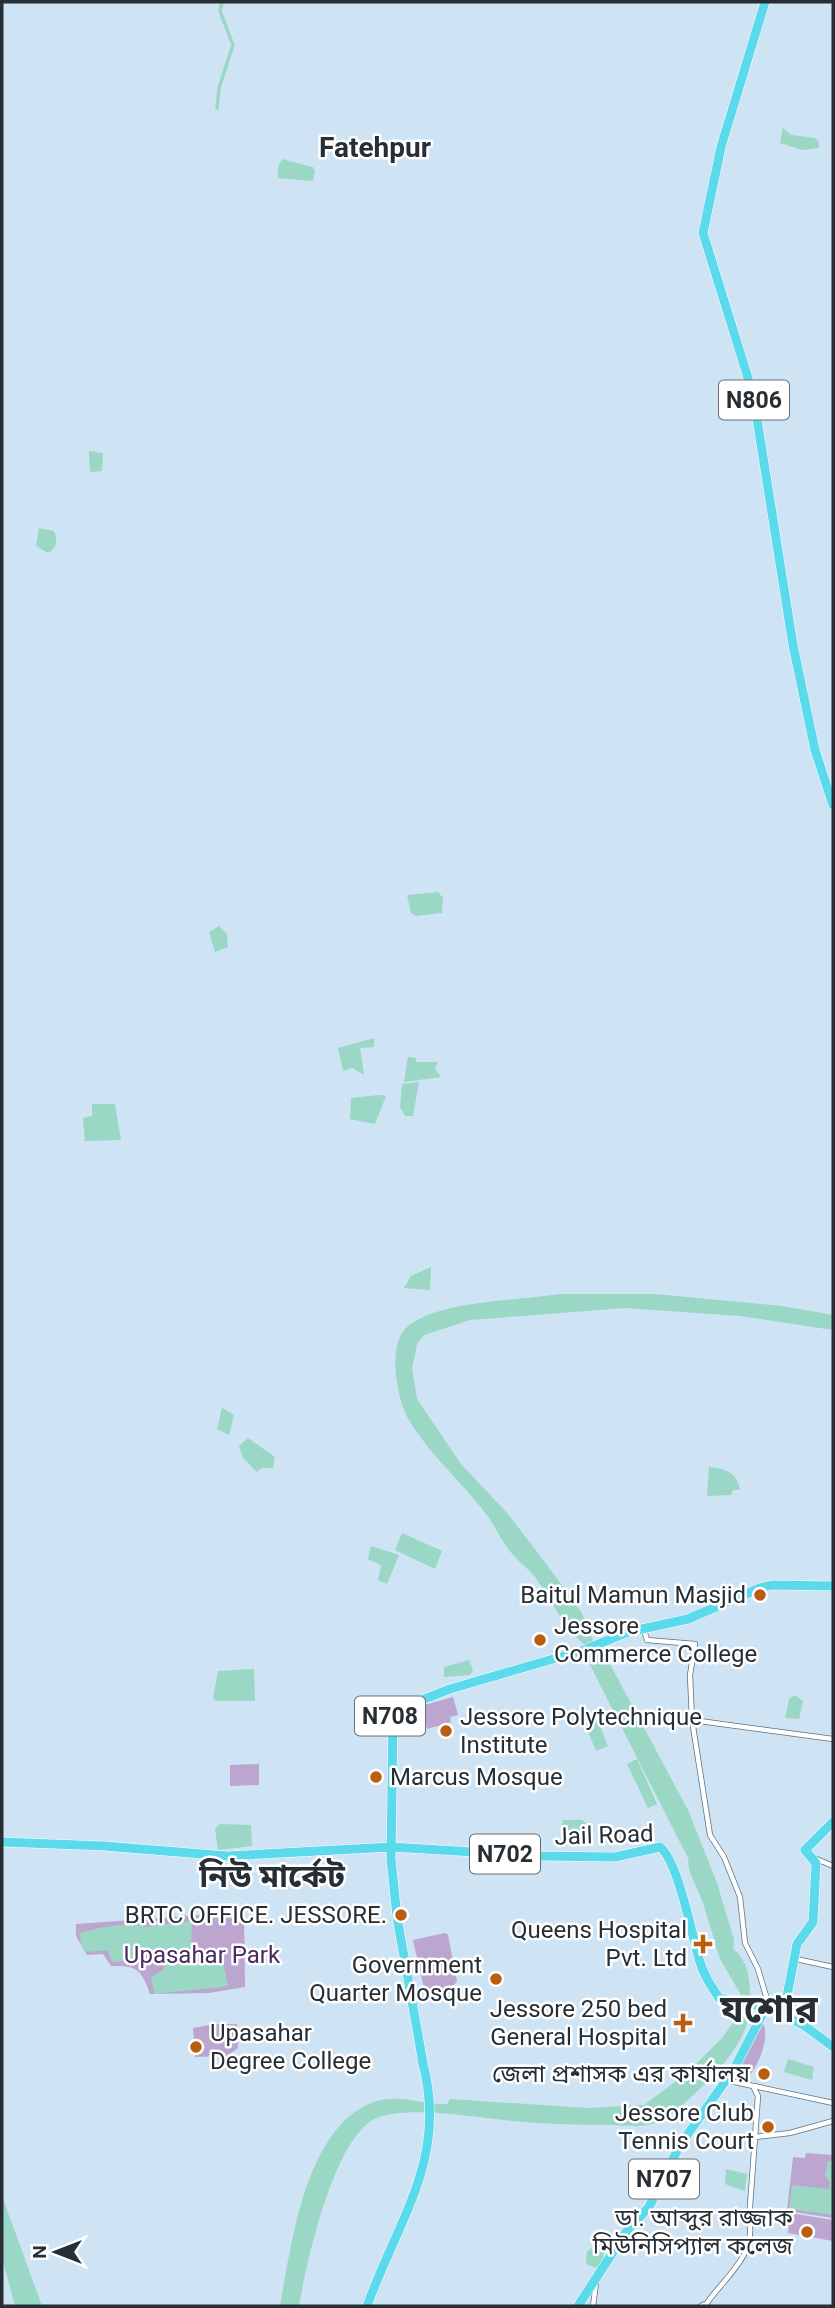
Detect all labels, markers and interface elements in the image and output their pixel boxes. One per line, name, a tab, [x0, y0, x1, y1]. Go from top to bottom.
district label: Fatehpur	[319, 131, 431, 164]
road number: N806	[719, 380, 789, 420]
place label: Baitul Mamun Masjid	[520, 1581, 746, 1609]
marker: Baitul Mamun Masjid	[752, 1587, 768, 1603]
place label: Jessore Commerce College	[554, 1612, 757, 1668]
marker: Jessore Commerce College	[532, 1632, 548, 1648]
road number: N708	[355, 1696, 425, 1736]
place label: Jessore Polytechnique Institute	[460, 1703, 702, 1759]
marker: Jessore Polytechnique Institute	[438, 1723, 454, 1739]
place label: Marcus Mosque	[390, 1763, 563, 1791]
marker: Marcus Mosque	[368, 1769, 384, 1785]
street label: Jail Road	[554, 1819, 654, 1851]
road number: N702	[470, 1834, 540, 1873]
district label: নিউ মার্কেট	[198, 1857, 346, 1895]
place label: BRTC OFFICE. JESSORE.	[125, 1901, 387, 1929]
marker: BRTC OFFICE. JESSORE.	[393, 1907, 409, 1923]
place label: Queens Hospital Pvt. Ltd	[511, 1916, 687, 1972]
marker: Queens Hospital Pvt. Ltd	[693, 1934, 713, 1954]
park label: Upasahar Park	[124, 1941, 281, 1969]
place label: Government Quarter Mosque	[309, 1951, 482, 2007]
marker: Government Quarter Mosque	[488, 1971, 504, 1987]
district label: যশোর	[719, 1987, 819, 2031]
place label: Jessore 250 bed General Hospital	[490, 1995, 667, 2051]
marker: Jessore 250 bed General Hospital	[673, 2013, 693, 2033]
place label: Upasahar Degree College	[210, 2019, 371, 2075]
marker: Upasahar Degree College	[188, 2039, 204, 2055]
place label: জেলা প্রশাসক এর কার্যালয়	[492, 2059, 751, 2088]
marker: জেলা প্রশাসক এর কার্যালয়	[756, 2066, 772, 2082]
place label: Jessore Club Tennis Court	[615, 2099, 754, 2155]
marker: Jessore Club Tennis Court	[760, 2119, 776, 2135]
road number: N707	[629, 2160, 699, 2198]
place label: ডা. আব্দুর রাজ্জাক মিউনিসিপ্যাল কলেজ	[592, 2204, 794, 2260]
north arrow	[21, 2217, 91, 2287]
marker: ডা. আব্দুর রাজ্জাক মিউনিসিপ্যাল কলেজ	[799, 2224, 815, 2240]
text: N	[28, 2245, 51, 2259]

